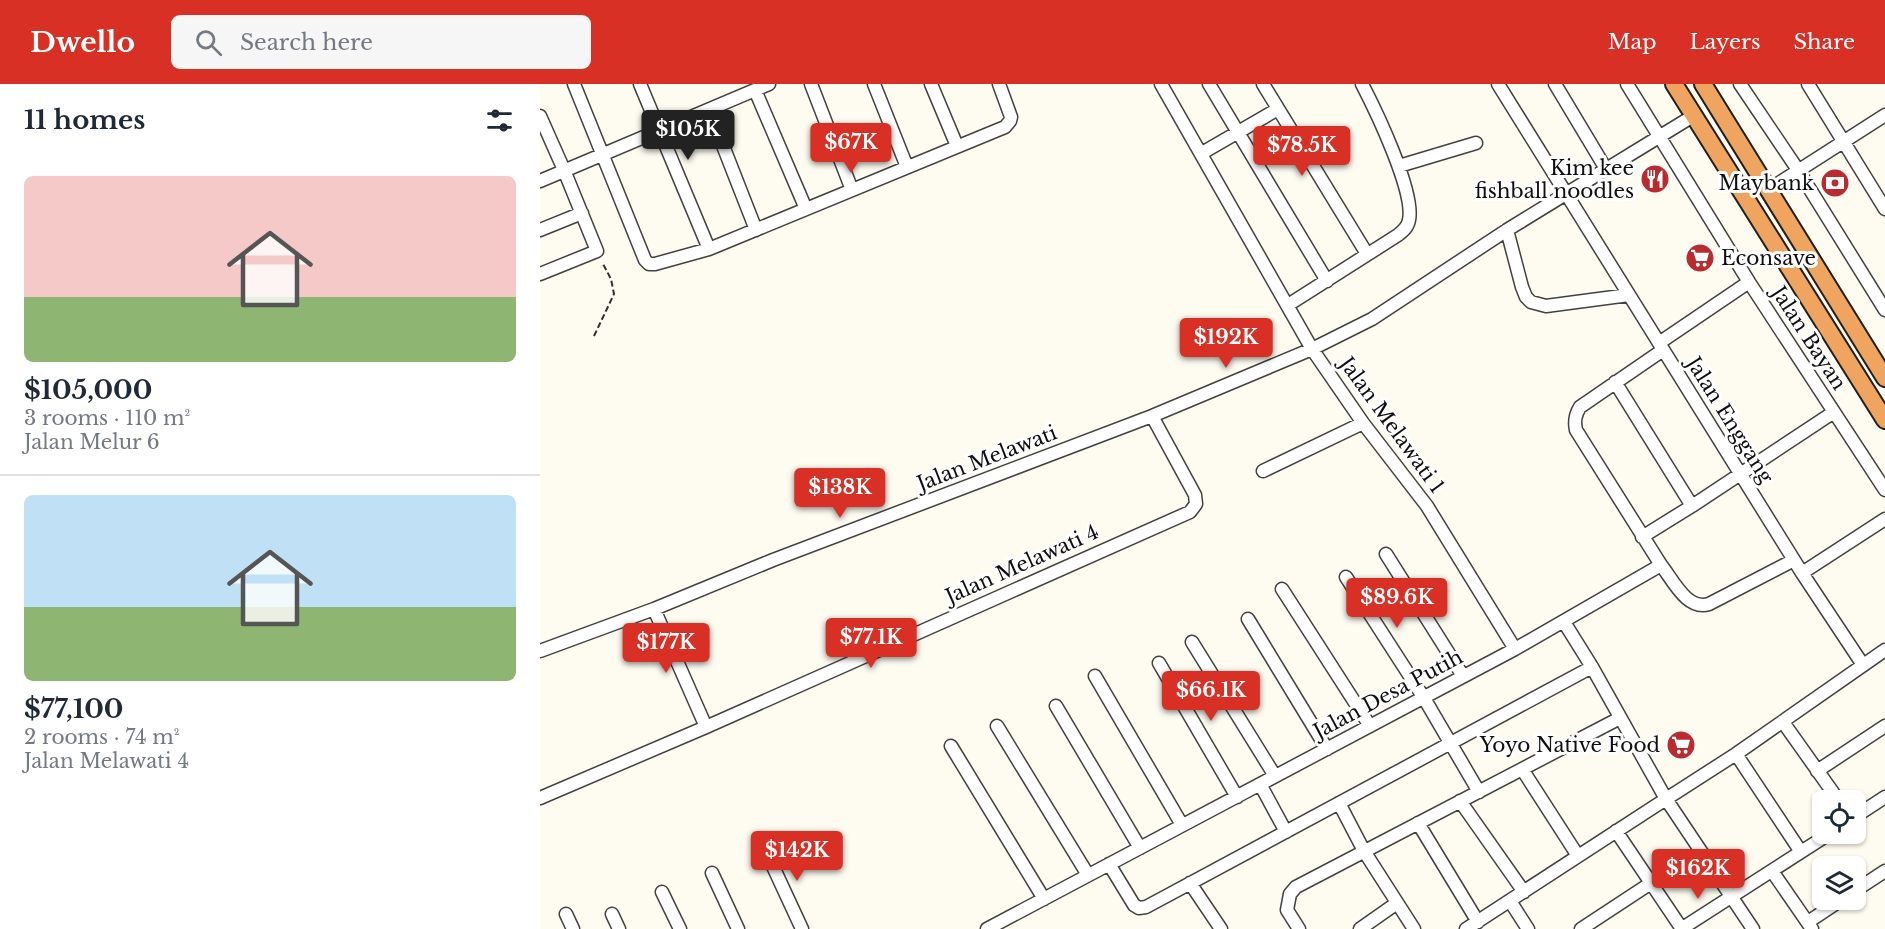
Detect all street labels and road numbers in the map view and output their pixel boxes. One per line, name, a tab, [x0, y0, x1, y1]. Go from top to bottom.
street label: Jalan Bayan	[1765, 279, 1852, 395]
street label: Jalan Melawati 1	[1333, 350, 1449, 498]
street label: Jalan Enggang	[1680, 350, 1779, 488]
street label: Jalan Melawati	[911, 420, 1060, 497]
street label: Jalan Melawati 4	[939, 519, 1102, 610]
street label: Jalan Desa Putih	[1307, 644, 1467, 745]

